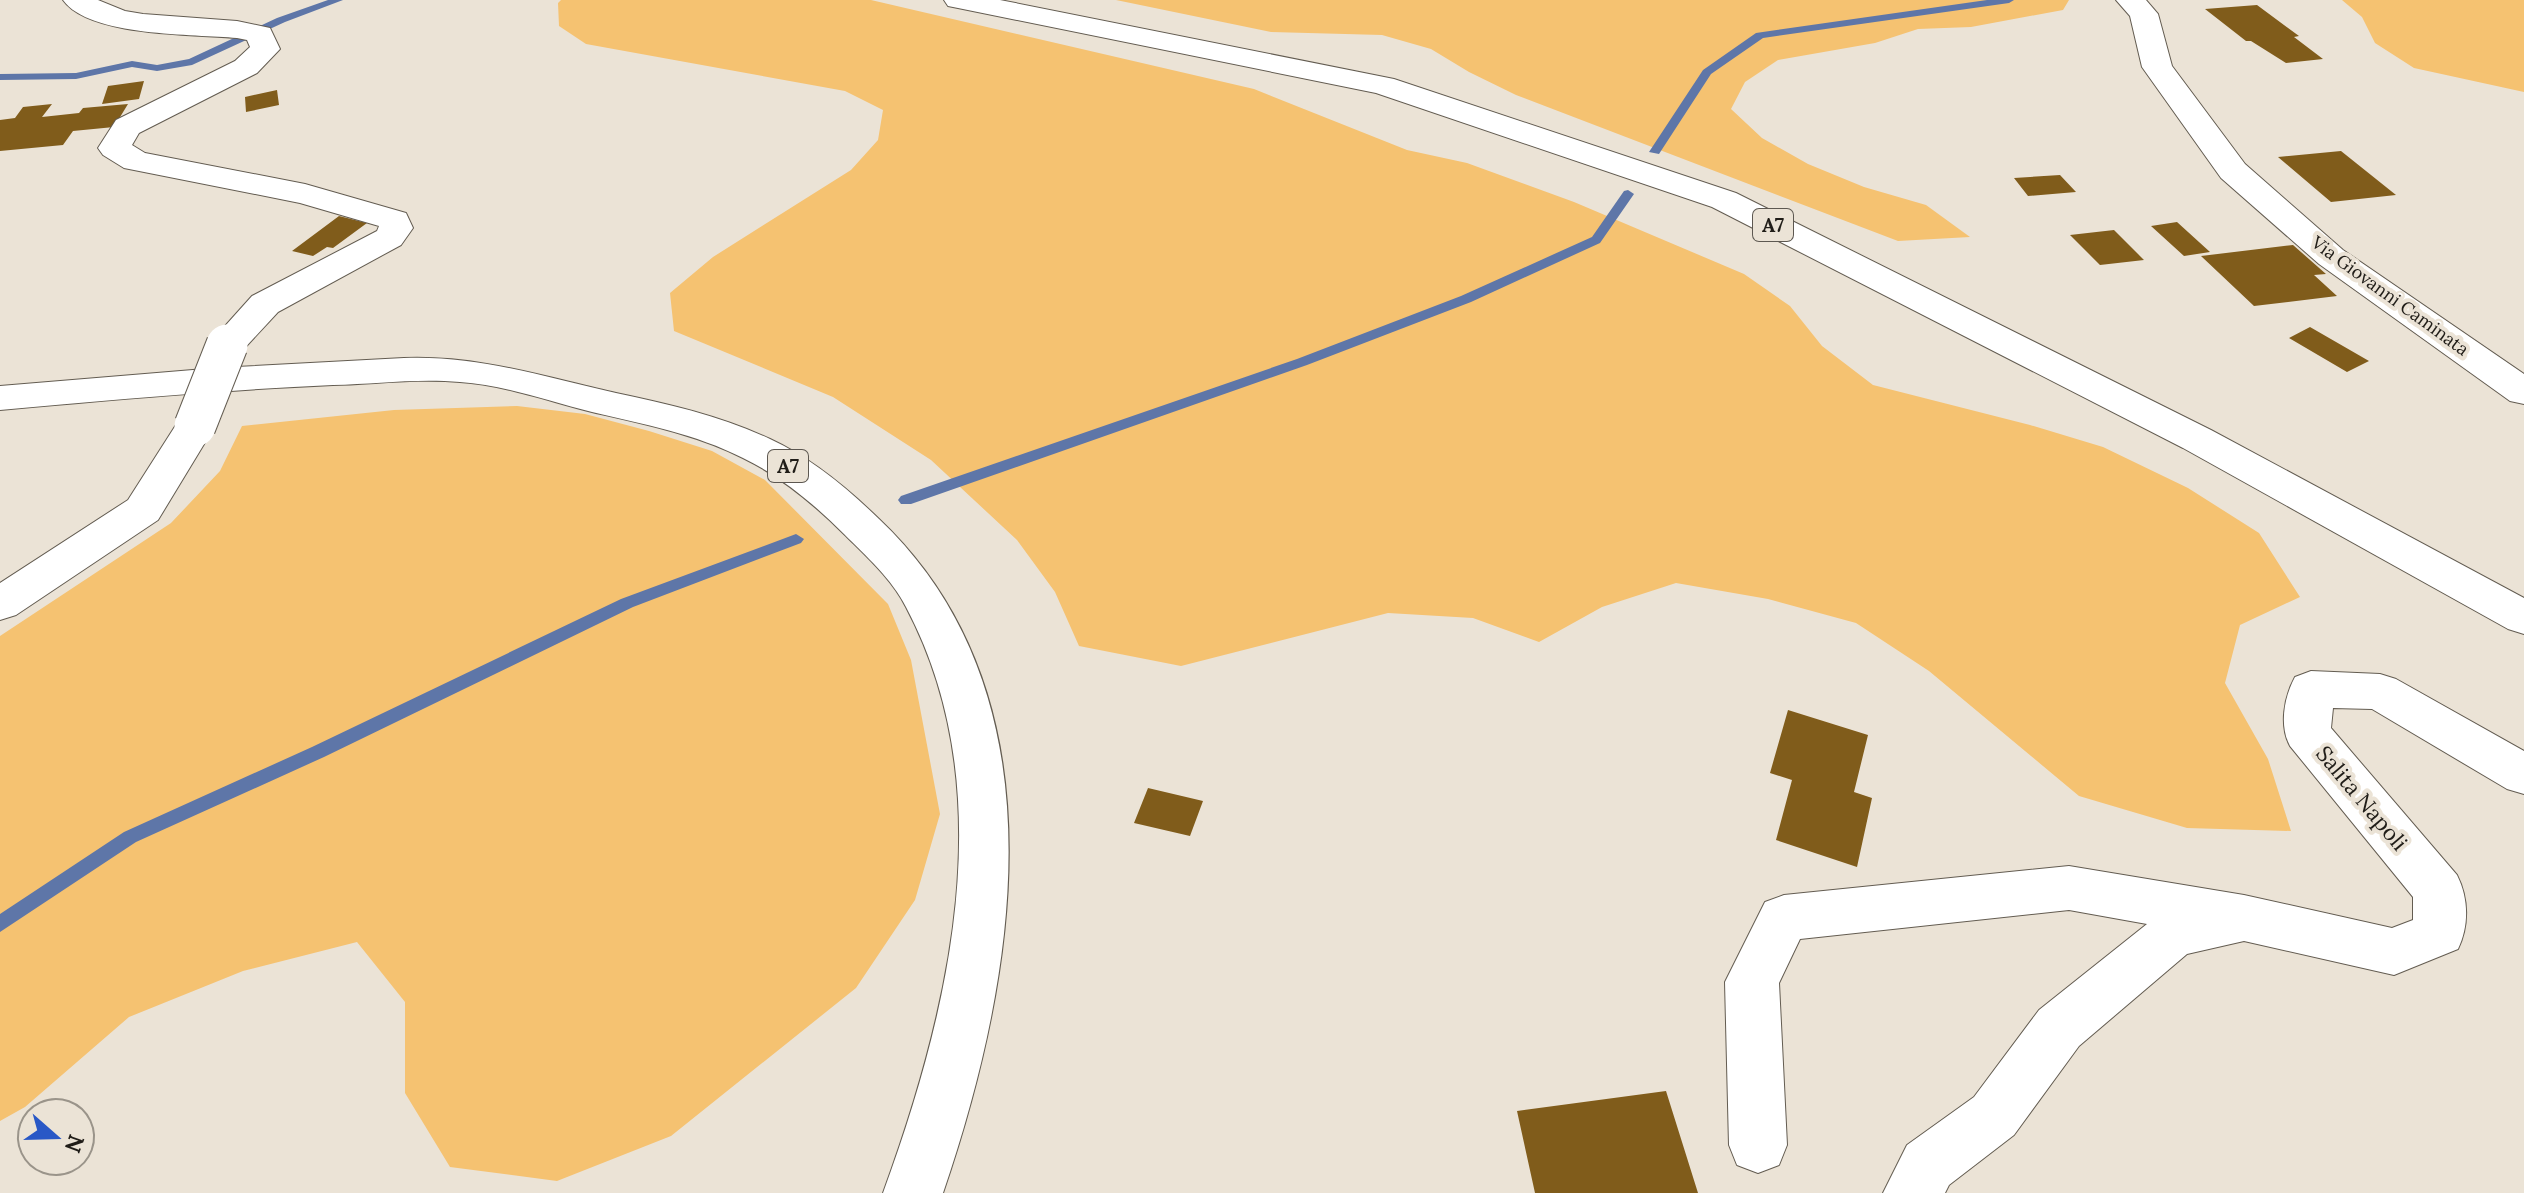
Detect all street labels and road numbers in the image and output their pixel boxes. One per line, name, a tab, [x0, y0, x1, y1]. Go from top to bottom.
road number: A7	[1753, 209, 1793, 241]
street label: Via Giovanni Caminata	[2306, 230, 2473, 360]
road number: A7	[768, 450, 808, 482]
street label: Salita Napoli	[2310, 740, 2414, 856]

